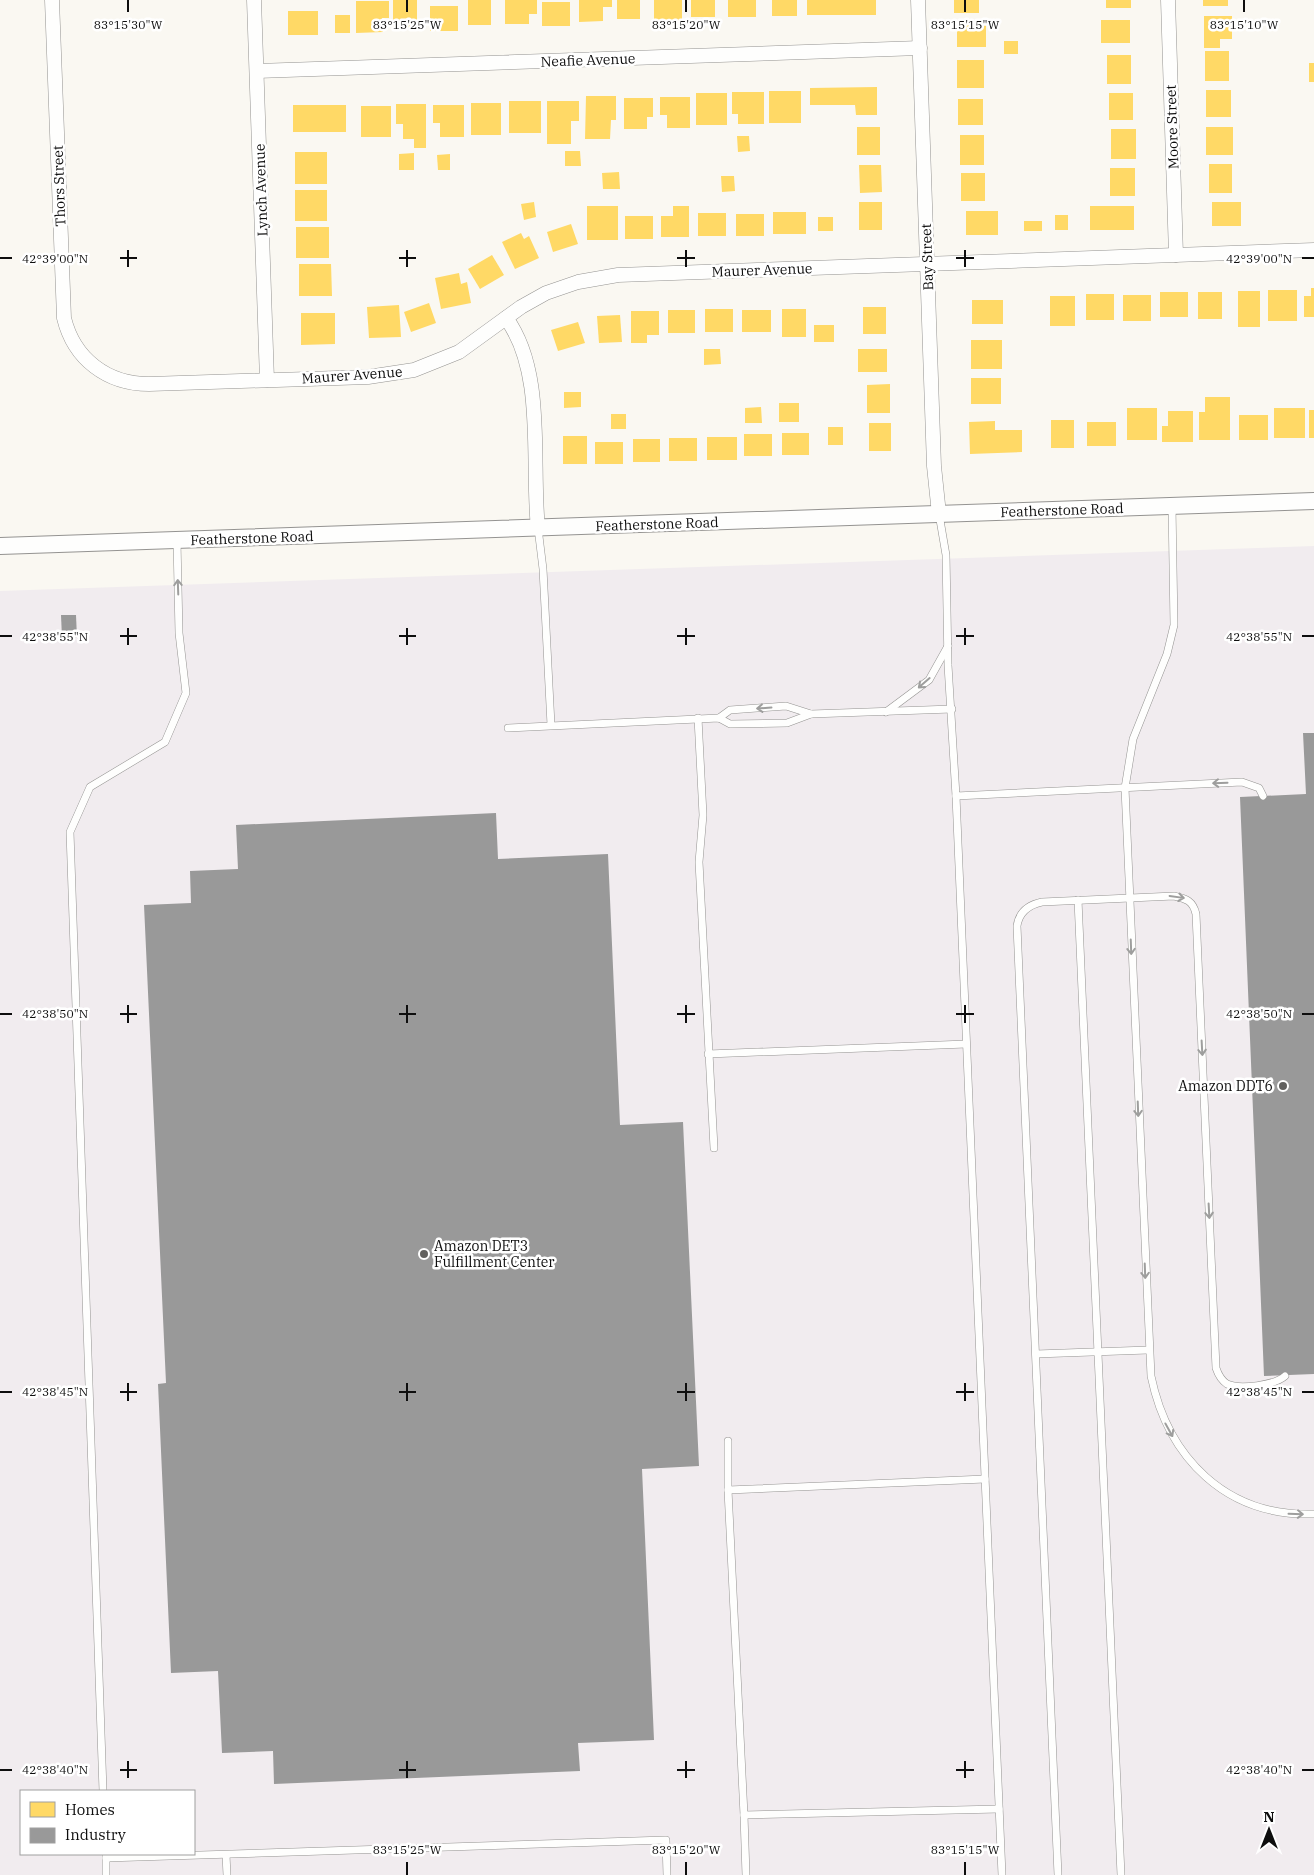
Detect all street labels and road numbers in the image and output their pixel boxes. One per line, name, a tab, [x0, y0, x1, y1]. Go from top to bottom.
street label: Neafie Avenue	[540, 49, 636, 71]
street label: Moore Street	[1162, 84, 1182, 169]
street label: Lynch Avenue	[250, 143, 272, 237]
street label: Thors Street	[49, 145, 69, 227]
street label: Bay Street	[917, 223, 937, 291]
street label: Maurer Avenue	[711, 259, 813, 281]
street label: Maurer Avenue	[301, 363, 403, 387]
street label: Featherstone Road	[1000, 499, 1124, 521]
street label: Featherstone Road	[595, 513, 719, 535]
street label: Featherstone Road	[190, 527, 314, 549]

